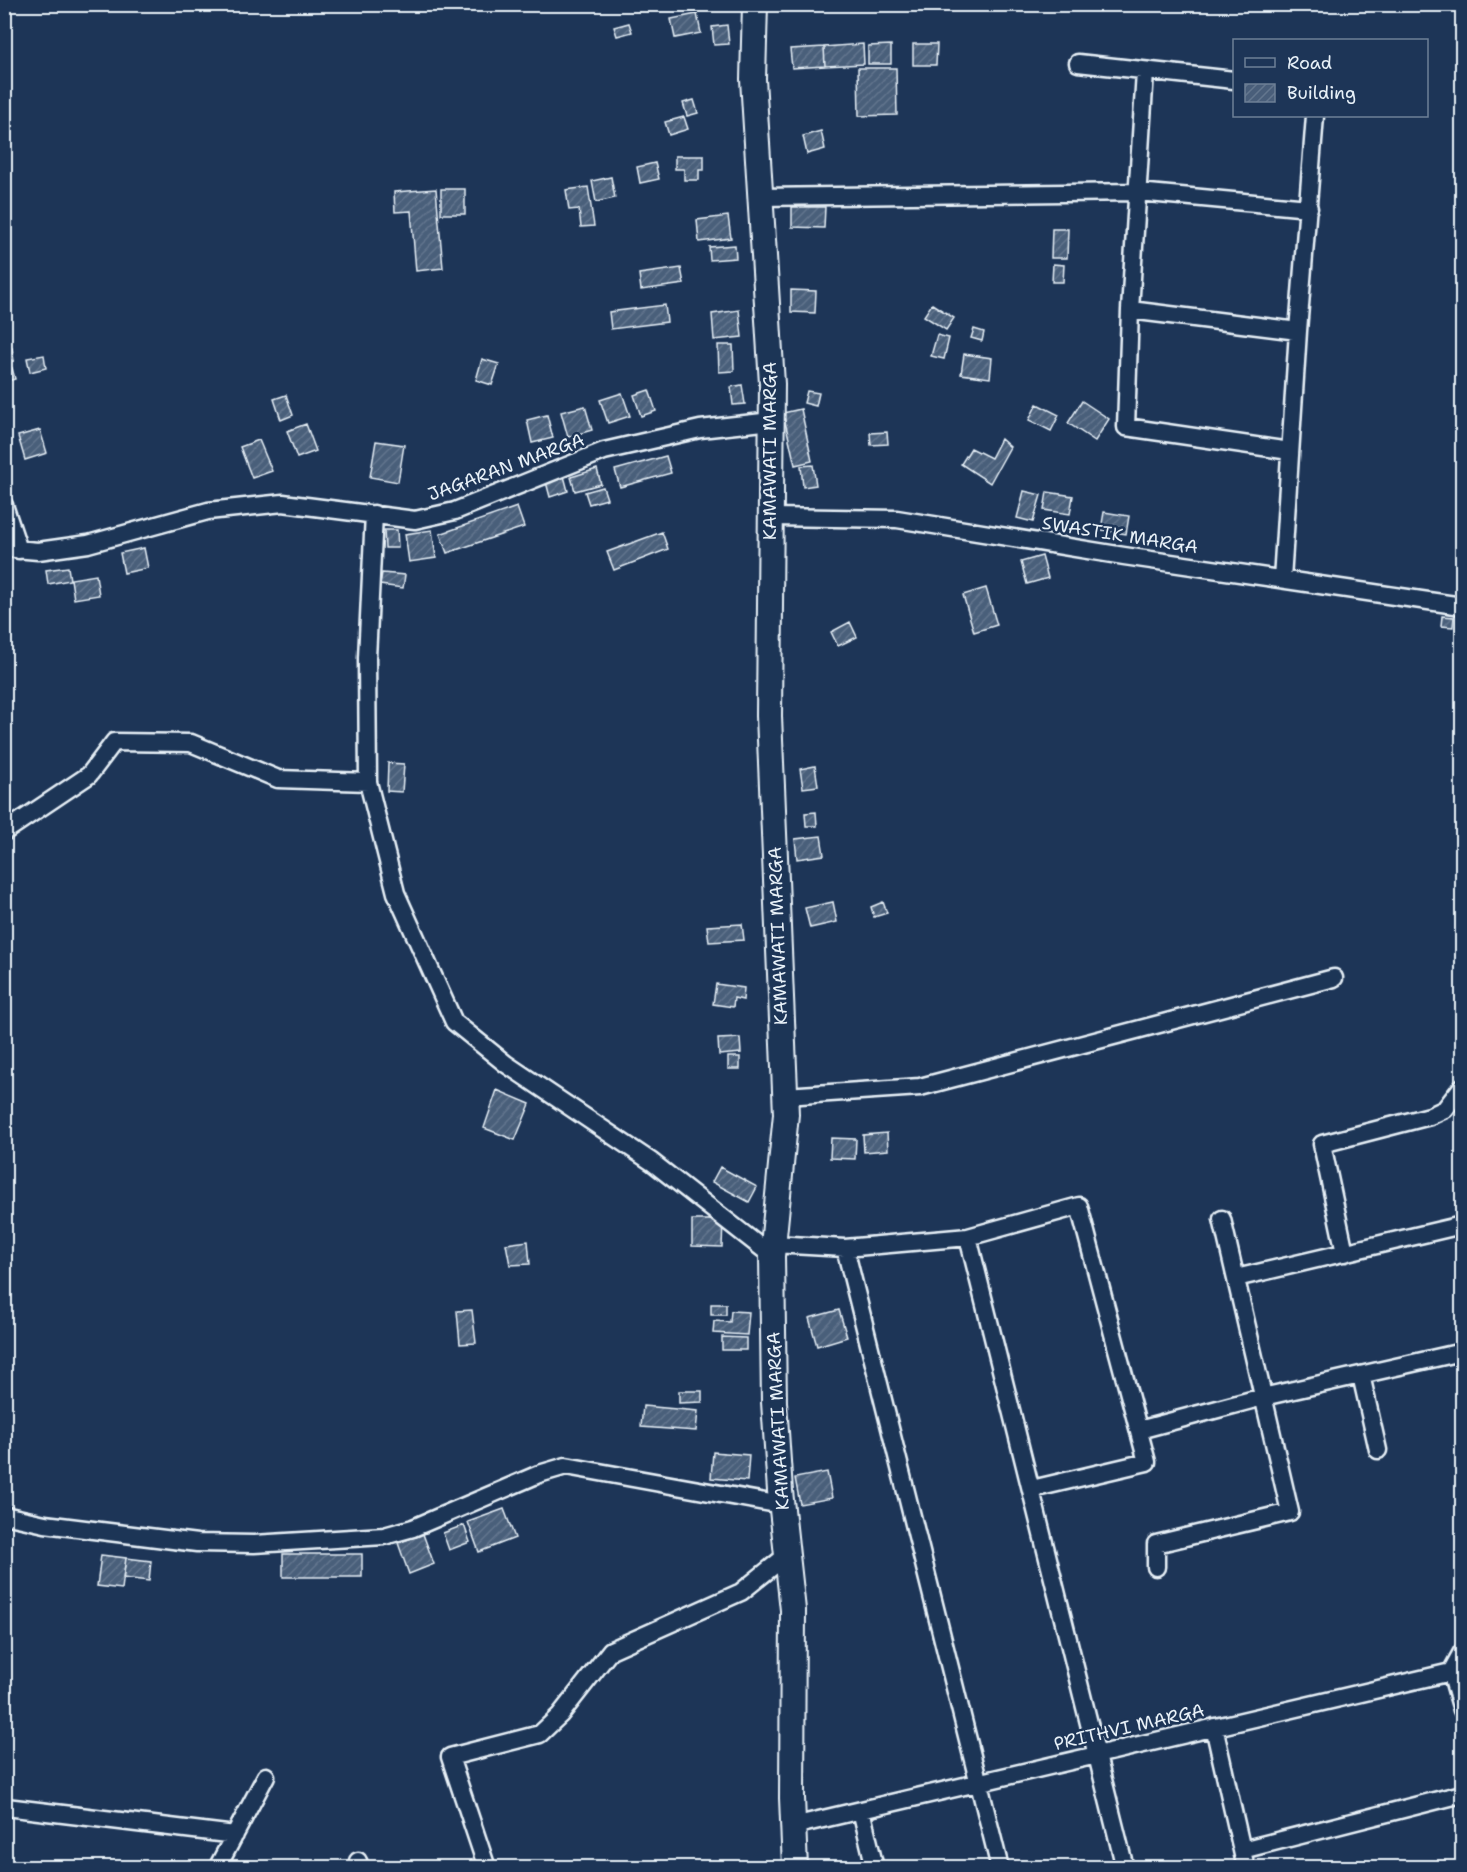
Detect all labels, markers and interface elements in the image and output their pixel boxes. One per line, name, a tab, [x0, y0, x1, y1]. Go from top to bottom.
legend	[1233, 39, 1428, 117]
text: Road	[1287, 51, 1332, 75]
text: Building	[1287, 81, 1356, 105]
street label: KAMAWATI MARGA	[758, 362, 782, 540]
street label: JAGARAN MARGA	[425, 428, 587, 506]
street label: SWASTIK MARGA	[1040, 511, 1200, 559]
street label: KAMAWATI MARGA	[763, 846, 793, 1026]
street label: KAMAWATI MARGA	[761, 1331, 795, 1511]
street label: PRITHVI MARGA	[1051, 1698, 1207, 1756]

